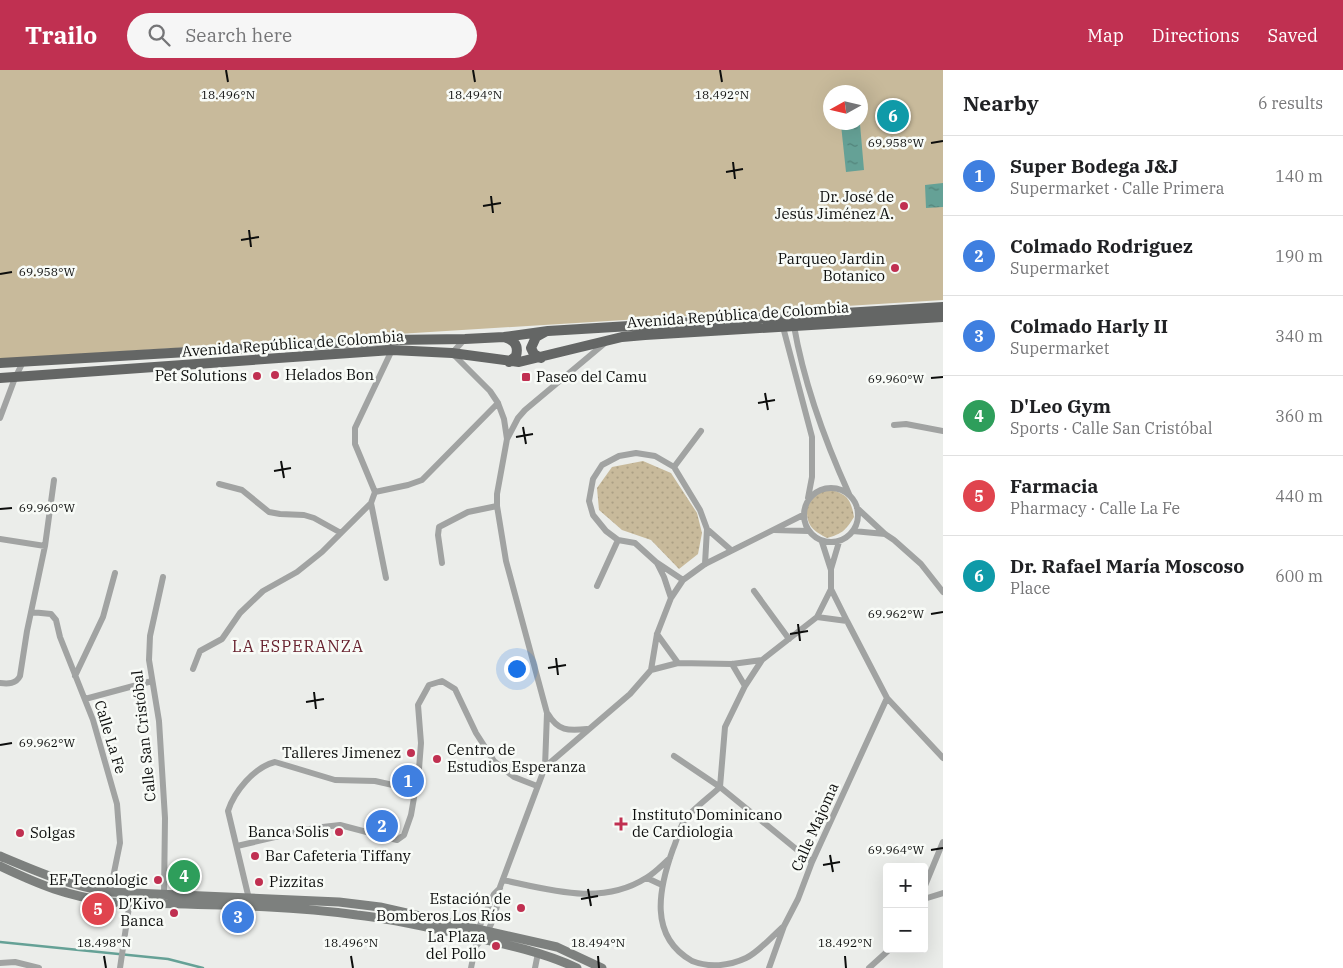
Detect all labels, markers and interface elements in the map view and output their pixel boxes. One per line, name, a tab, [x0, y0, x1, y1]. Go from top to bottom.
search box	[127, 13, 477, 58]
text: Trailo	[25, 19, 97, 51]
icon: search	[145, 21, 173, 49]
text: Search here	[185, 23, 292, 47]
text: Map	[1087, 24, 1124, 47]
text: Directions	[1152, 24, 1240, 47]
text: Saved	[1268, 24, 1318, 47]
north arrow	[823, 85, 868, 130]
text: 18.496°N	[201, 87, 255, 102]
text: 18.494°N	[448, 87, 502, 102]
text: 18.492°N	[695, 87, 749, 102]
text: Nearby	[963, 89, 1039, 117]
text: 6 results	[1258, 93, 1323, 113]
pin: 6	[877, 97, 909, 135]
text: 69.958°W	[868, 135, 925, 150]
text: Super Bodega J&J	[1010, 154, 1178, 178]
text: 1	[974, 166, 984, 186]
text: 140 m	[1275, 166, 1323, 186]
text: Supermarket · Calle Primera	[1010, 178, 1224, 198]
place label: Dr. José de Jesús Jiménez A.	[775, 187, 894, 223]
marker: Dr. José de Jesús Jiménez A.	[898, 200, 910, 212]
text: Colmado Rodriguez	[1010, 234, 1193, 258]
text: 2	[974, 246, 984, 266]
text: 190 m	[1275, 246, 1323, 266]
place label: Parqueo Jardin Botanico	[778, 249, 885, 285]
text: Supermarket	[1010, 258, 1109, 278]
marker: Parqueo Jardin Botanico	[889, 262, 901, 274]
text: 69.958°W	[19, 264, 76, 279]
street label: Avenida República de Colombia	[626, 297, 850, 332]
text: Colmado Harly II	[1010, 314, 1168, 338]
street label: Avenida República de Colombia	[181, 326, 405, 361]
text: 3	[974, 326, 984, 346]
text: 340 m	[1275, 326, 1323, 346]
text: Supermarket	[1010, 338, 1109, 358]
place label: Helados Bon	[285, 365, 374, 384]
place label: Pet Solutions	[155, 366, 247, 385]
place label: Paseo del Camu	[536, 367, 647, 386]
marker: Helados Bon	[269, 369, 281, 381]
marker: Pet Solutions	[251, 370, 263, 382]
marker: Paseo del Camu	[520, 371, 532, 383]
text: 69.960°W	[868, 371, 925, 386]
text: D'Leo Gym	[1010, 394, 1111, 418]
text: 4	[974, 406, 984, 426]
text: 360 m	[1275, 406, 1323, 426]
text: Sports · Calle San Cristóbal	[1010, 418, 1212, 438]
text: Farmacia	[1010, 474, 1098, 498]
text: 5	[974, 486, 984, 506]
text: 440 m	[1275, 486, 1323, 506]
text: Pharmacy · Calle La Fe	[1010, 498, 1180, 518]
text: 69.960°W	[19, 500, 76, 515]
text: Dr. Rafael María Moscoso	[1010, 554, 1244, 578]
text: 6	[974, 566, 984, 586]
text: 600 m	[1275, 566, 1323, 586]
text: Place	[1010, 578, 1050, 598]
text: 69.962°W	[868, 606, 925, 621]
district label: LA ESPERANZA	[232, 636, 364, 656]
your location	[504, 656, 530, 682]
street label: Calle San Cristóbal	[127, 669, 160, 803]
street label: Calle La Fe	[90, 698, 131, 776]
text: 69.962°W	[19, 735, 76, 750]
place label: Centro de Estudios Esperanza	[447, 740, 586, 776]
place label: Talleres Jimenez	[282, 743, 401, 762]
marker: Talleres Jimenez	[405, 747, 417, 759]
marker: Centro de Estudios Esperanza	[431, 753, 443, 765]
pin: 1	[392, 762, 424, 800]
street label: Calle Majoma	[787, 780, 843, 874]
place label: Instituto Dominicano de Cardiologia	[632, 805, 782, 841]
pin: 2	[366, 807, 398, 845]
marker: Instituto Dominicano de Cardiologia	[614, 817, 628, 831]
place label: Banca Solis	[248, 822, 329, 841]
place label: Solgas	[30, 823, 75, 842]
marker: Banca Solis	[333, 826, 345, 838]
marker: Solgas	[14, 827, 26, 839]
text: 69.964°W	[868, 842, 925, 857]
place label: Bar Cafeteria Tiffany	[265, 846, 411, 865]
marker: Bar Cafeteria Tiffany	[249, 850, 261, 862]
pin: 4	[168, 857, 200, 895]
map controls	[883, 863, 928, 953]
button: +	[883, 863, 928, 908]
place label: EF Tecnologic	[49, 870, 148, 889]
place label: Pizzitas	[269, 872, 324, 891]
marker: EF Tecnologic	[152, 874, 164, 886]
marker: Pizzitas	[253, 876, 265, 888]
place label: Estación de Bomberos Los Ríos	[376, 889, 511, 925]
pin: 5	[82, 890, 114, 928]
place label: D'Kivo Banca	[118, 894, 164, 930]
pin: 3	[222, 898, 254, 936]
marker: Estación de Bomberos Los Ríos	[515, 902, 527, 914]
marker: D'Kivo Banca	[168, 907, 180, 919]
button: −	[883, 908, 928, 953]
place label: La Plaza del Pollo	[426, 927, 486, 963]
text: 18.498°N	[77, 935, 131, 950]
text: 18.496°N	[324, 935, 378, 950]
text: 18.494°N	[571, 935, 625, 950]
text: 18.492°N	[818, 935, 872, 950]
marker: La Plaza del Pollo	[490, 940, 502, 952]

